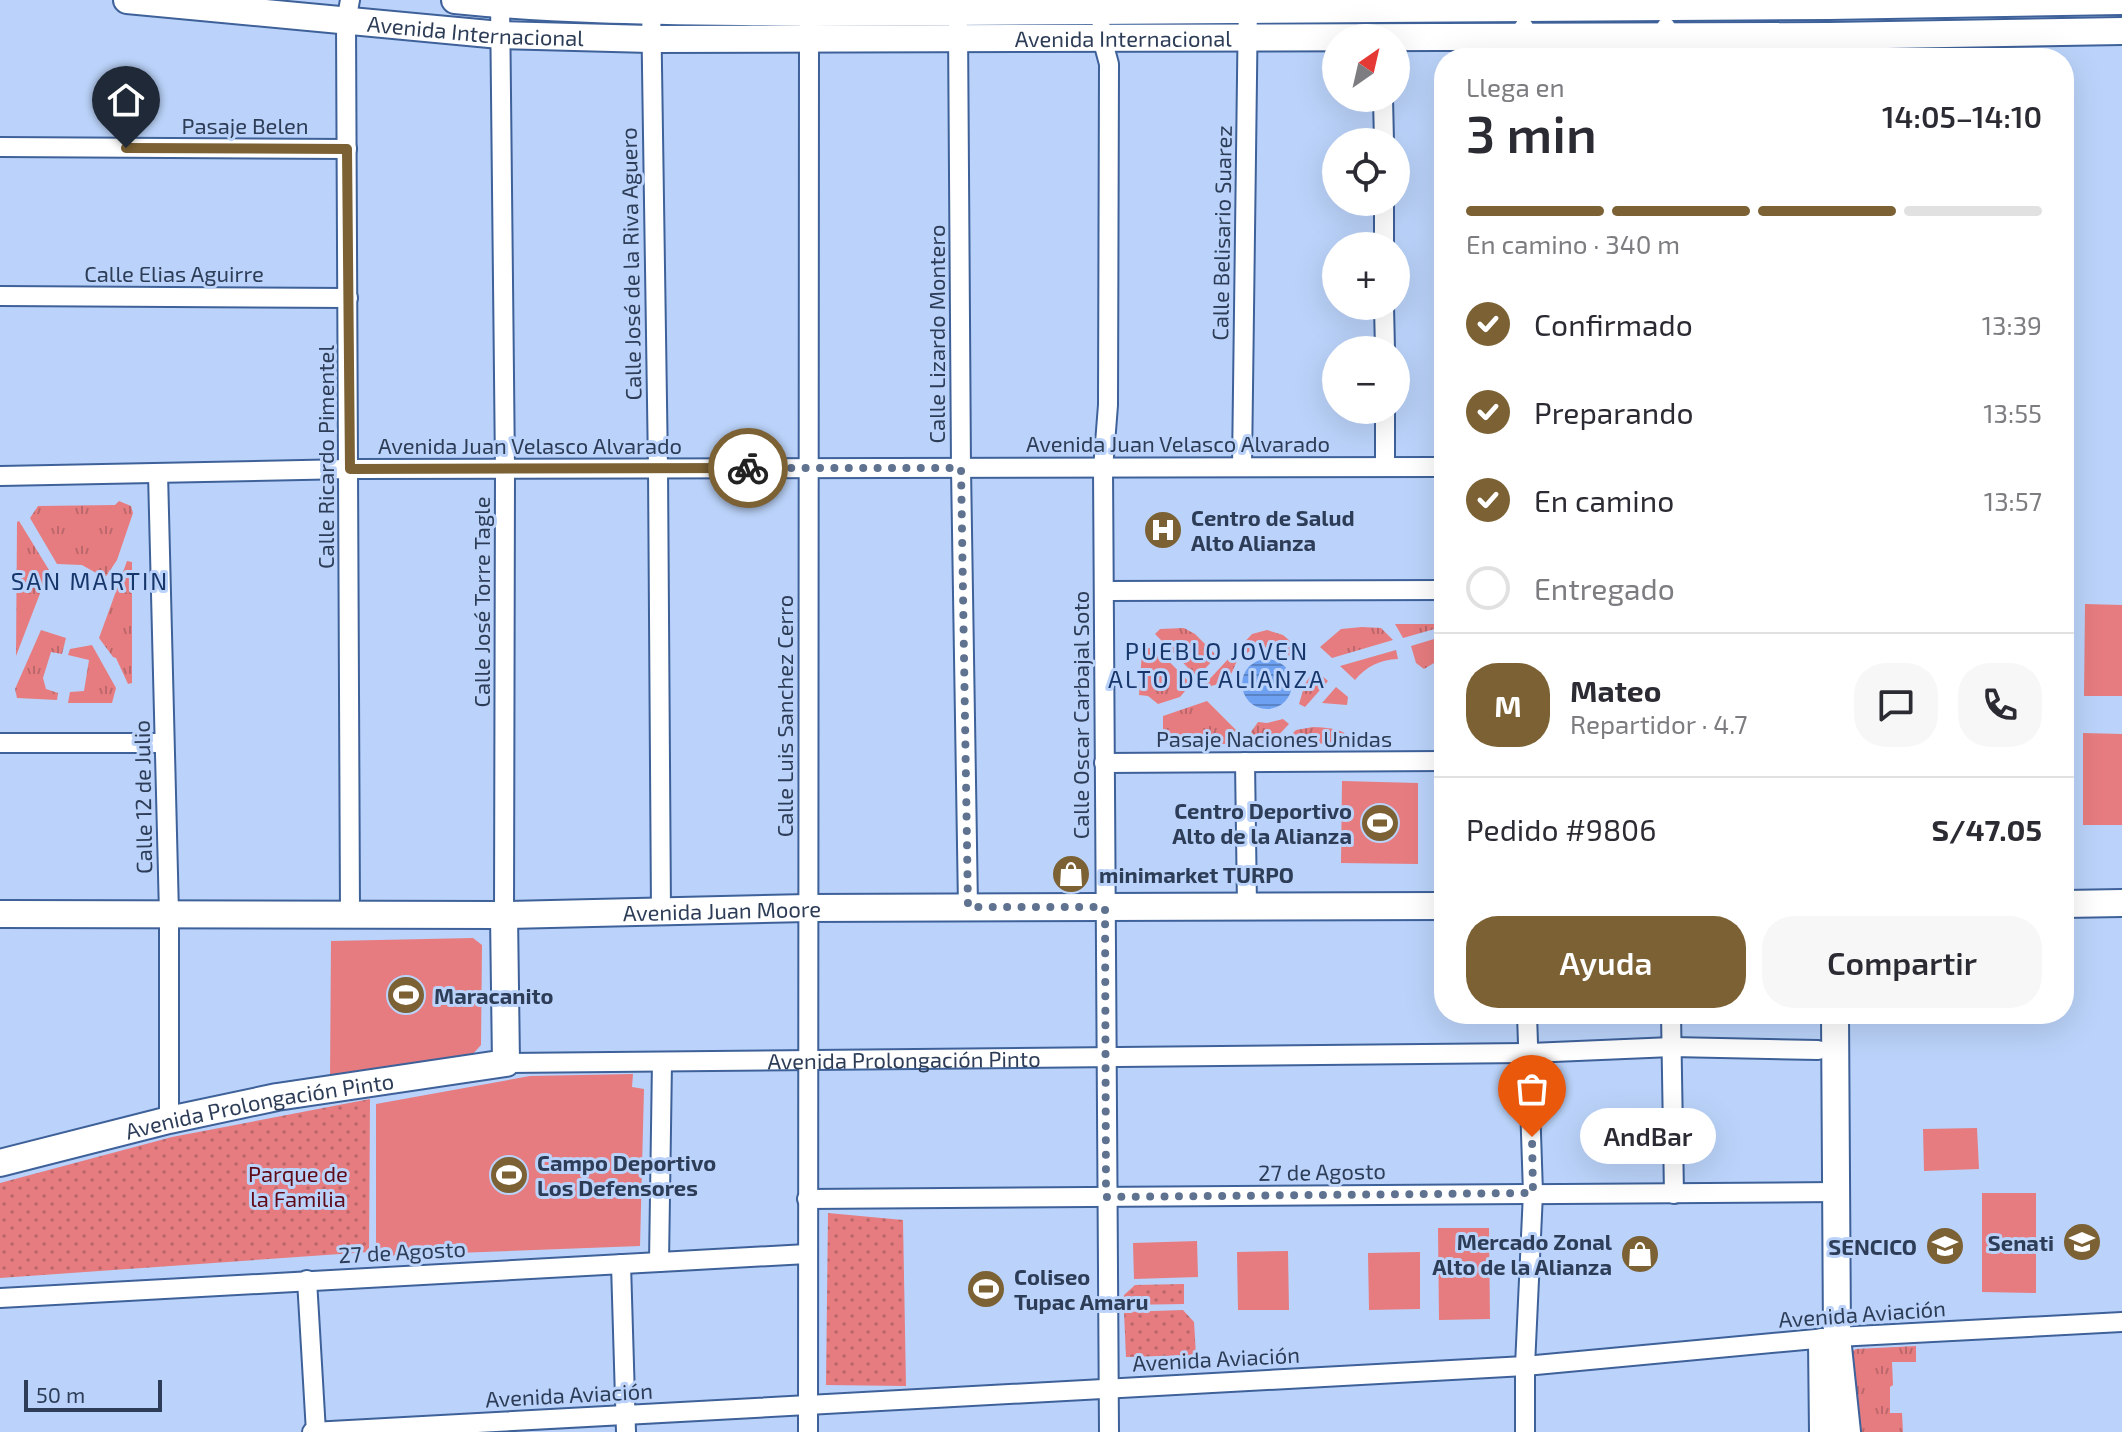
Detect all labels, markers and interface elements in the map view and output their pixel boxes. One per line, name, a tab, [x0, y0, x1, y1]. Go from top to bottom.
street label: Avenida Internacional	[366, 10, 585, 50]
north arrow	[1322, 24, 1410, 112]
map controls	[1322, 24, 1410, 424]
street label: Avenida Internacional	[1015, 25, 1232, 51]
pin	[92, 66, 160, 148]
text: Llega en	[1466, 71, 1565, 102]
icon: home	[104, 78, 148, 122]
text: 14:05–14:10	[1882, 98, 2042, 134]
text: 3 min	[1466, 101, 1597, 163]
street label: Pasaje Belen	[181, 112, 309, 139]
street label: Calle Belisario Suarez	[1206, 125, 1236, 341]
street label: Calle José de la Riva Aguero	[615, 127, 645, 401]
button: locate	[1322, 128, 1410, 216]
street label: Calle Lizardo Montero	[923, 225, 949, 443]
text: En camino · 340 m	[1466, 228, 1680, 259]
button: +	[1322, 232, 1410, 320]
street label: Calle Elias Aguirre	[84, 260, 264, 286]
icon: check	[1466, 302, 1510, 346]
text: Confirmado	[1534, 306, 1693, 342]
text: 13:39	[1982, 309, 2042, 340]
button: −	[1322, 336, 1410, 424]
street label: Calle Ricardo Pimentel	[312, 345, 338, 569]
icon: check	[1466, 390, 1510, 434]
text: Preparando	[1534, 394, 1693, 430]
text: 13:55	[1983, 397, 2042, 428]
courier	[708, 428, 788, 508]
street label: Avenida Juan Velasco Alvarado	[1026, 430, 1330, 456]
street label: Avenida Juan Velasco Alvarado	[378, 432, 682, 458]
icon: bike	[726, 446, 770, 490]
icon: check	[1466, 478, 1510, 522]
text: En camino	[1534, 482, 1674, 518]
text: 13:57	[1984, 485, 2042, 516]
street label: Calle José Torre Tagle	[468, 496, 494, 708]
place label: Centro de Salud Alto Alianza	[1191, 504, 1355, 555]
hospital icon: Centro de Salud Alto Alianza	[1142, 509, 1184, 551]
district label: SAN MARTIN	[11, 566, 169, 595]
text: Entregado	[1534, 570, 1675, 606]
street label: Calle Oscar Carbajal Soto	[1067, 591, 1094, 839]
street label: Calle Luis Sanchez Cerro	[771, 595, 797, 837]
district label: PUEBLO JOVEN ALTO DE ALIANZA	[1108, 636, 1326, 693]
button: chat	[1854, 663, 1938, 747]
button: phone	[1958, 663, 2042, 747]
text: Mateo	[1570, 672, 1661, 708]
text: M	[1494, 687, 1522, 723]
text: Repartidor · 4.7	[1570, 708, 1748, 739]
street label: Calle 12 de Julio	[128, 720, 156, 874]
street label: Pasaje Naciones Unidas	[1156, 725, 1392, 752]
place label: Centro Deportivo Alto de la Alianza	[1172, 797, 1352, 848]
sports icon: Centro Deportivo Alto de la Alianza	[1359, 802, 1401, 844]
text: Pedido #9806	[1466, 811, 1656, 847]
text: S/47.05	[1932, 811, 2042, 847]
shop icon: minimarket TURPO	[1050, 853, 1092, 895]
place label: minimarket TURPO	[1099, 861, 1294, 887]
street label: Avenida Juan Moore	[622, 895, 821, 925]
button: Ayuda	[1466, 916, 1746, 1008]
button: Compartir	[1762, 916, 2042, 1008]
sports icon: Maracanito	[385, 974, 427, 1016]
place label: Maracanito	[434, 982, 554, 1008]
street label: Avenida Prolongación Pinto	[767, 1045, 1041, 1073]
pin	[1498, 1055, 1566, 1137]
street label: Avenida Prolongación Pinto	[122, 1067, 395, 1144]
icon: bag	[1510, 1067, 1554, 1111]
callout: AndBar	[1580, 1109, 1716, 1165]
text: AndBar	[1603, 1120, 1693, 1151]
place label: Campo Deportivo Los Defensores	[537, 1149, 716, 1200]
sports icon: Campo Deportivo Los Defensores	[488, 1154, 530, 1196]
street label: 27 de Agosto	[1258, 1157, 1386, 1185]
park label: Parque de la Familia	[248, 1160, 348, 1211]
school or university icon: Senati	[2061, 1221, 2103, 1263]
school or university icon: SENCICO	[1924, 1225, 1966, 1267]
place label: Mercado Zonal Alto de la Alianza	[1432, 1228, 1613, 1279]
place label: Senati	[1988, 1229, 2054, 1255]
shop icon: Mercado Zonal Alto de la Alianza	[1619, 1233, 1661, 1275]
place label: SENCICO	[1828, 1233, 1917, 1259]
street label: 27 de Agosto	[338, 1235, 466, 1267]
place label: Coliseo Tupac Amaru	[1014, 1263, 1148, 1314]
sports icon: Coliseo Tupac Amaru	[965, 1268, 1007, 1310]
street label: Avenida Aviación	[1777, 1294, 1947, 1332]
street label: Avenida Aviación	[1132, 1341, 1300, 1375]
scale bar	[24, 1376, 162, 1412]
street label: Avenida Aviación	[485, 1377, 653, 1411]
text: 50 m	[36, 1381, 85, 1407]

